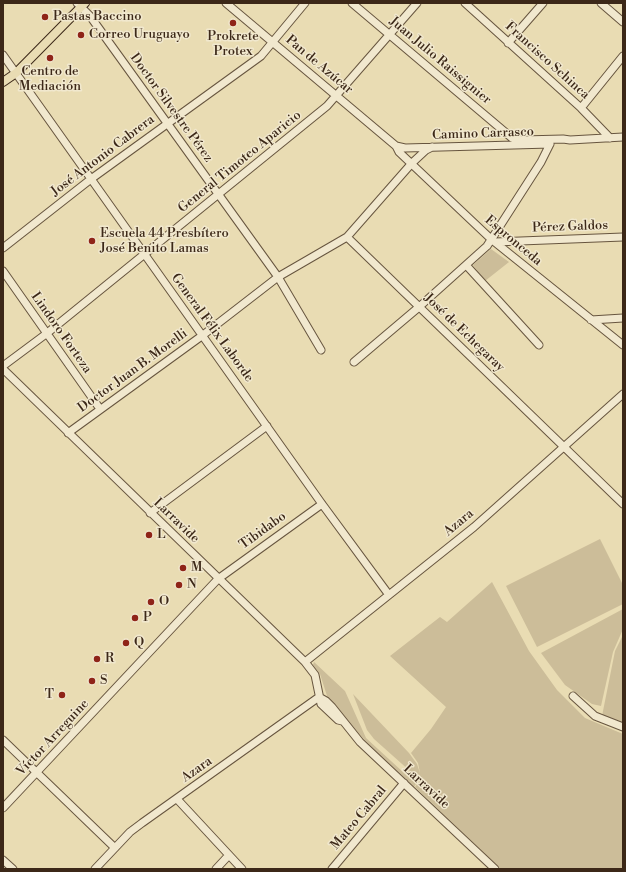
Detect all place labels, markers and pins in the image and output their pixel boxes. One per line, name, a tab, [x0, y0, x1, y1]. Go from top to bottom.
place label: Pastas Baccino	[53, 9, 142, 25]
marker: Pastas Baccino	[40, 12, 50, 22]
marker: Prokrete Protex	[228, 18, 238, 28]
place label: Correo Uruguayo	[89, 27, 190, 43]
place label: Prokrete Protex	[207, 29, 259, 60]
marker: Correo Uruguayo	[76, 30, 86, 40]
marker: Centro de Mediación	[45, 53, 55, 63]
place label: Centro de Mediación	[19, 64, 81, 95]
place label: Escuela 44 Presbítero José Benito Lamas	[100, 226, 229, 257]
marker: Escuela 44 Presbítero José Benito Lamas	[87, 236, 97, 246]
place label: L	[157, 527, 166, 543]
marker: L	[144, 530, 154, 540]
place label: M	[191, 560, 202, 576]
marker: M	[178, 563, 188, 573]
place label: N	[187, 577, 197, 593]
marker: N	[174, 580, 184, 590]
place label: O	[159, 594, 169, 610]
marker: O	[146, 597, 156, 607]
place label: P	[143, 610, 152, 626]
marker: P	[130, 613, 140, 623]
place label: Q	[134, 635, 144, 651]
marker: Q	[121, 638, 131, 648]
place label: R	[105, 651, 114, 667]
marker: R	[92, 654, 102, 664]
place label: S	[100, 673, 107, 689]
marker: S	[87, 676, 97, 686]
place label: T	[45, 687, 54, 703]
marker: T	[57, 690, 67, 700]

